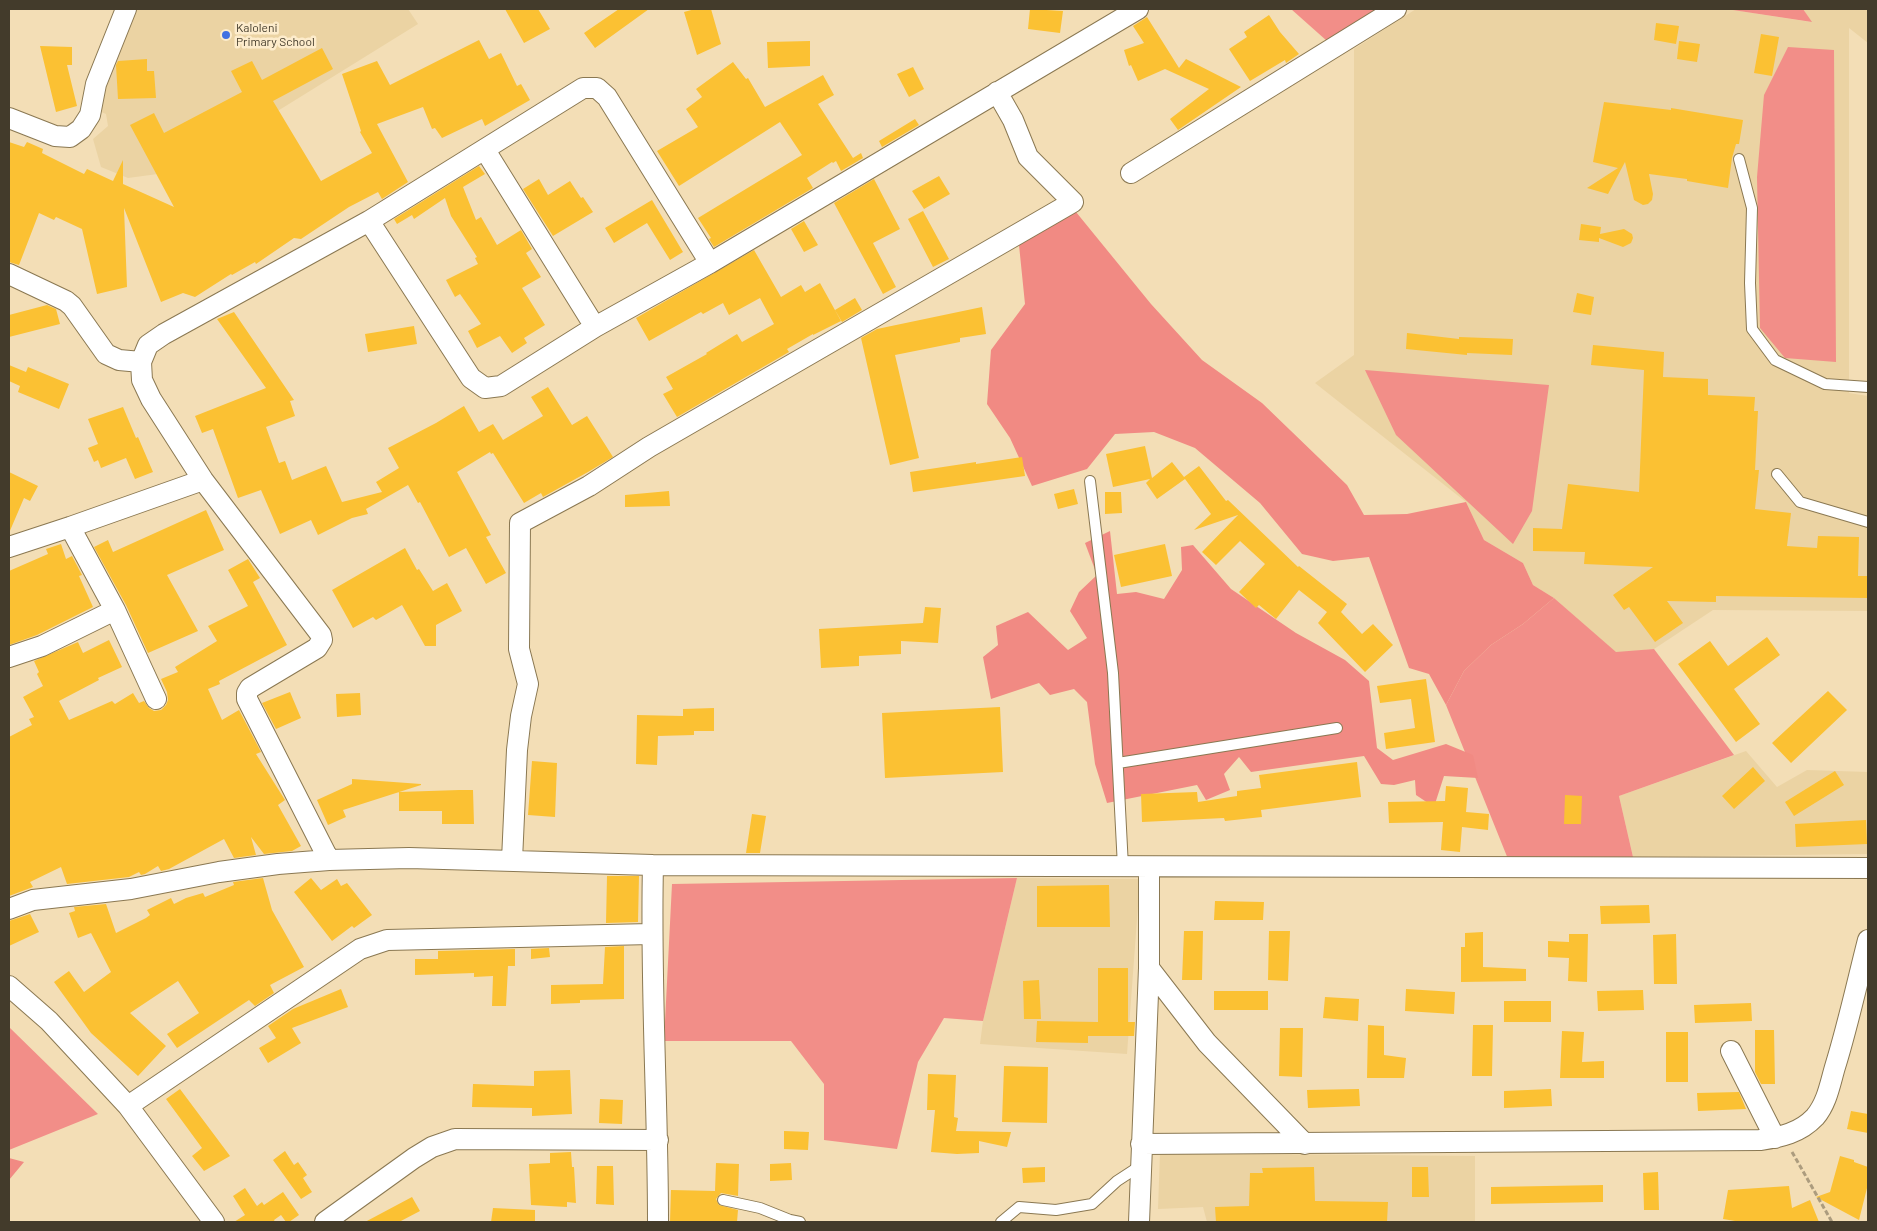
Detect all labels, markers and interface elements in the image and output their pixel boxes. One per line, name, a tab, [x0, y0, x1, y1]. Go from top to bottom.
place label: Kaloleni Primary School	[236, 21, 315, 49]
marker: Kaloleni Primary School	[220, 29, 232, 41]

